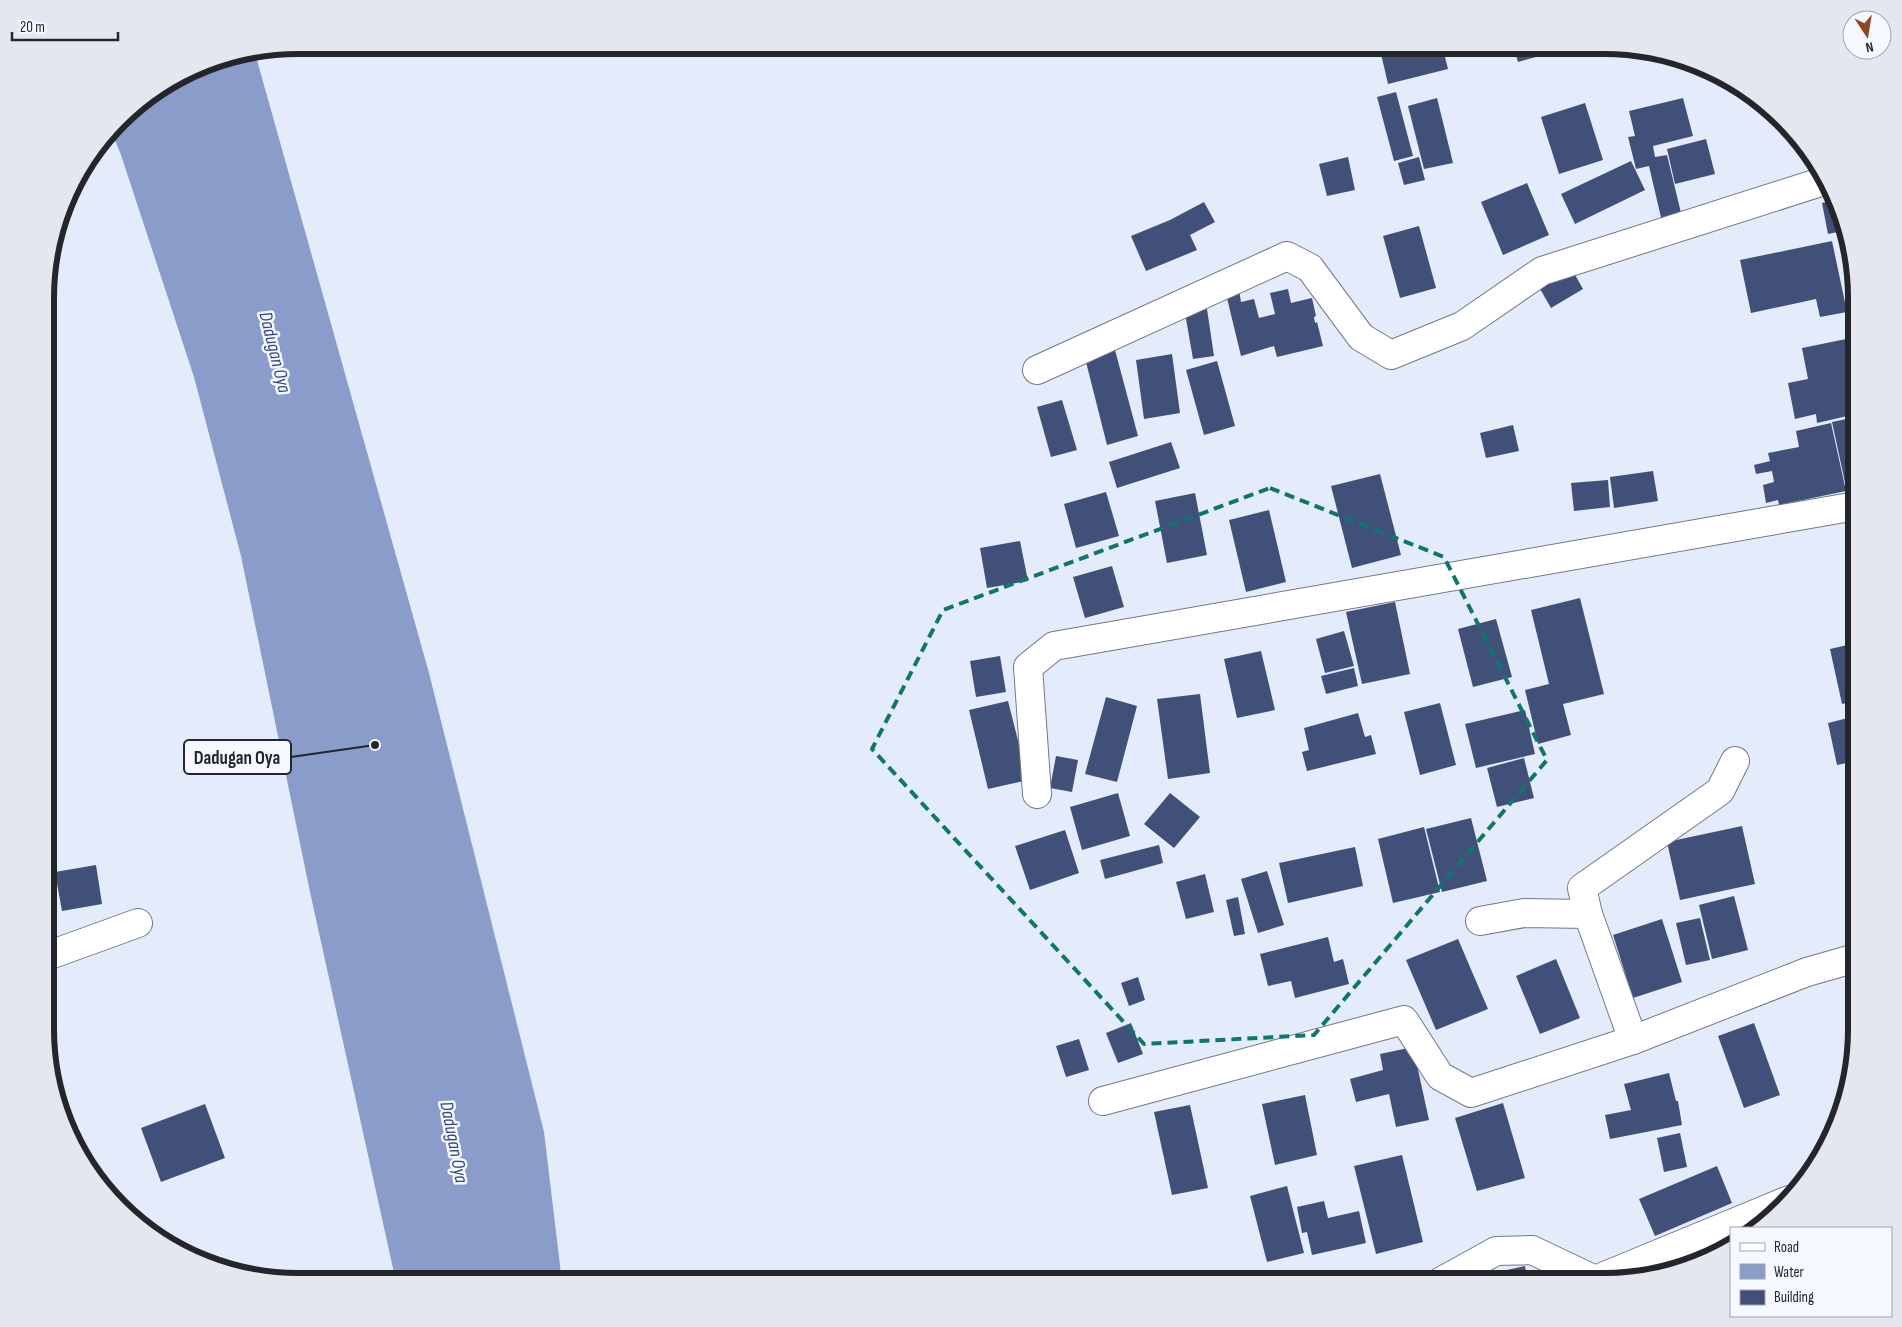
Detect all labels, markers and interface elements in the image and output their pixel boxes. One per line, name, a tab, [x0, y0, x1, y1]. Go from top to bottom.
scale bar	[12, 10, 119, 42]
north arrow	[1842, 10, 1892, 60]
text: 20 m	[20, 18, 45, 37]
text: N	[1864, 38, 1875, 56]
water label: Dadugan Oya	[253, 309, 296, 396]
callout: Dadugan Oya	[184, 740, 291, 774]
text: Dadugan Oya	[194, 747, 280, 770]
water label: Dadugan Oya	[434, 1100, 473, 1185]
legend	[1730, 1227, 1892, 1317]
text: Road	[1774, 1238, 1799, 1257]
text: Water	[1774, 1263, 1805, 1282]
text: Building	[1774, 1288, 1814, 1307]

